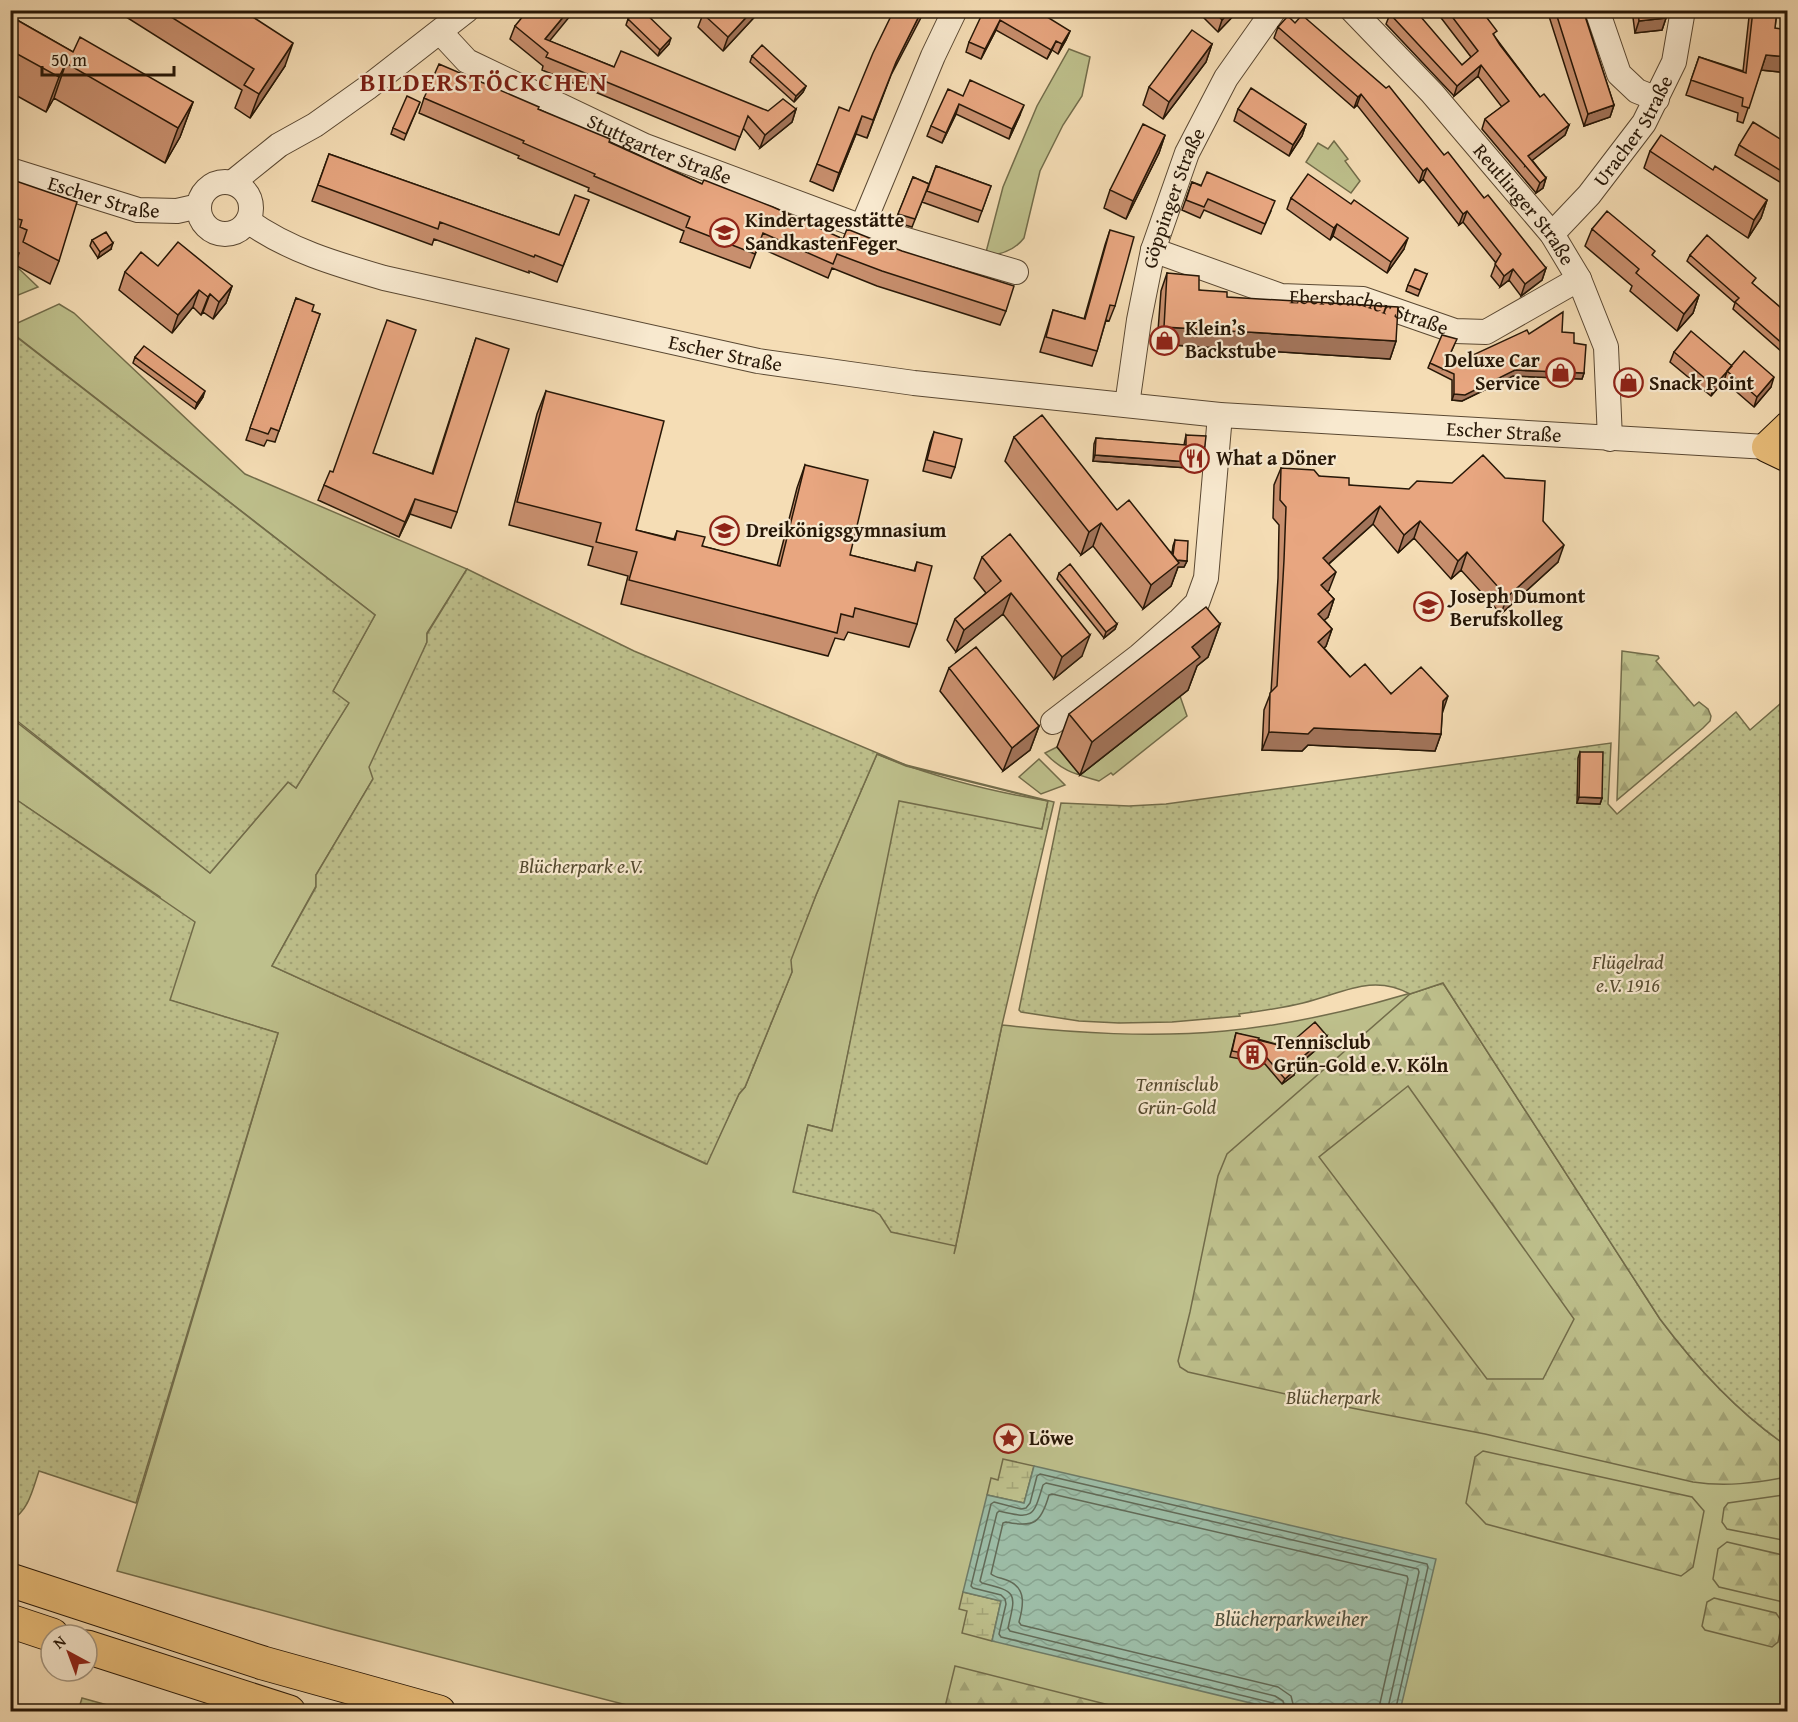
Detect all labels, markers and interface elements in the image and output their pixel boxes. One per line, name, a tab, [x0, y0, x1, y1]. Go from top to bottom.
scale bar	[42, 39, 174, 77]
text: 50 m	[51, 46, 87, 73]
district label: BILDERSTÖCKCHEN	[360, 62, 608, 101]
street label: Uracher Straße	[1586, 70, 1679, 192]
street label: Stuttgarter Straße	[583, 106, 736, 191]
street label: Göppinger Straße	[1135, 122, 1212, 271]
street label: Reutlinger Straße	[1467, 137, 1582, 270]
street label: Escher Straße	[44, 168, 160, 225]
place label: Kindertagesstätte SandkastenFeger	[745, 205, 904, 257]
school or university icon: Kindertagesstätte SandkastenFeger	[708, 216, 740, 248]
street label: Ebersbacher Straße	[1289, 281, 1452, 342]
place label: Klein’s Backstube	[1185, 313, 1276, 365]
shop icon: Klein’s Backstube	[1148, 324, 1180, 356]
street label: Escher Straße	[666, 327, 784, 378]
place label: Deluxe Car Service	[1444, 345, 1540, 397]
shop icon: Deluxe Car Service	[1545, 356, 1577, 388]
shop icon: Snack Point	[1612, 367, 1644, 399]
place label: Snack Point	[1649, 368, 1755, 397]
street label: Escher Straße	[1446, 413, 1562, 449]
restaurant icon: What a Döner	[1179, 442, 1211, 474]
place label: What a Döner	[1216, 443, 1336, 472]
school or university icon: Dreikönigsgymnasium	[709, 514, 741, 546]
place label: Dreikönigsgymnasium	[746, 515, 947, 544]
place label: Joseph Dumont Berufskolleg	[1447, 581, 1586, 633]
school or university icon: Joseph Dumont Berufskolleg	[1413, 591, 1445, 623]
park label: Blücherpark e.V.	[518, 851, 643, 880]
park label: Flügelrad e.V. 1916	[1591, 947, 1664, 999]
place label: Tennisclub Grün-Gold e.V. Köln	[1274, 1027, 1449, 1079]
building icon: Tennisclub Grün-Gold e.V. Köln	[1237, 1038, 1269, 1070]
park label: Tennisclub Grün-Gold	[1135, 1069, 1219, 1121]
park label: Blücherpark	[1285, 1382, 1381, 1411]
place icon: Löwe	[992, 1422, 1024, 1454]
place label: Löwe	[1029, 1423, 1074, 1452]
water label: Blücherparkweiher	[1213, 1603, 1369, 1634]
north arrow	[39, 1623, 99, 1683]
text: N	[47, 1629, 71, 1654]

